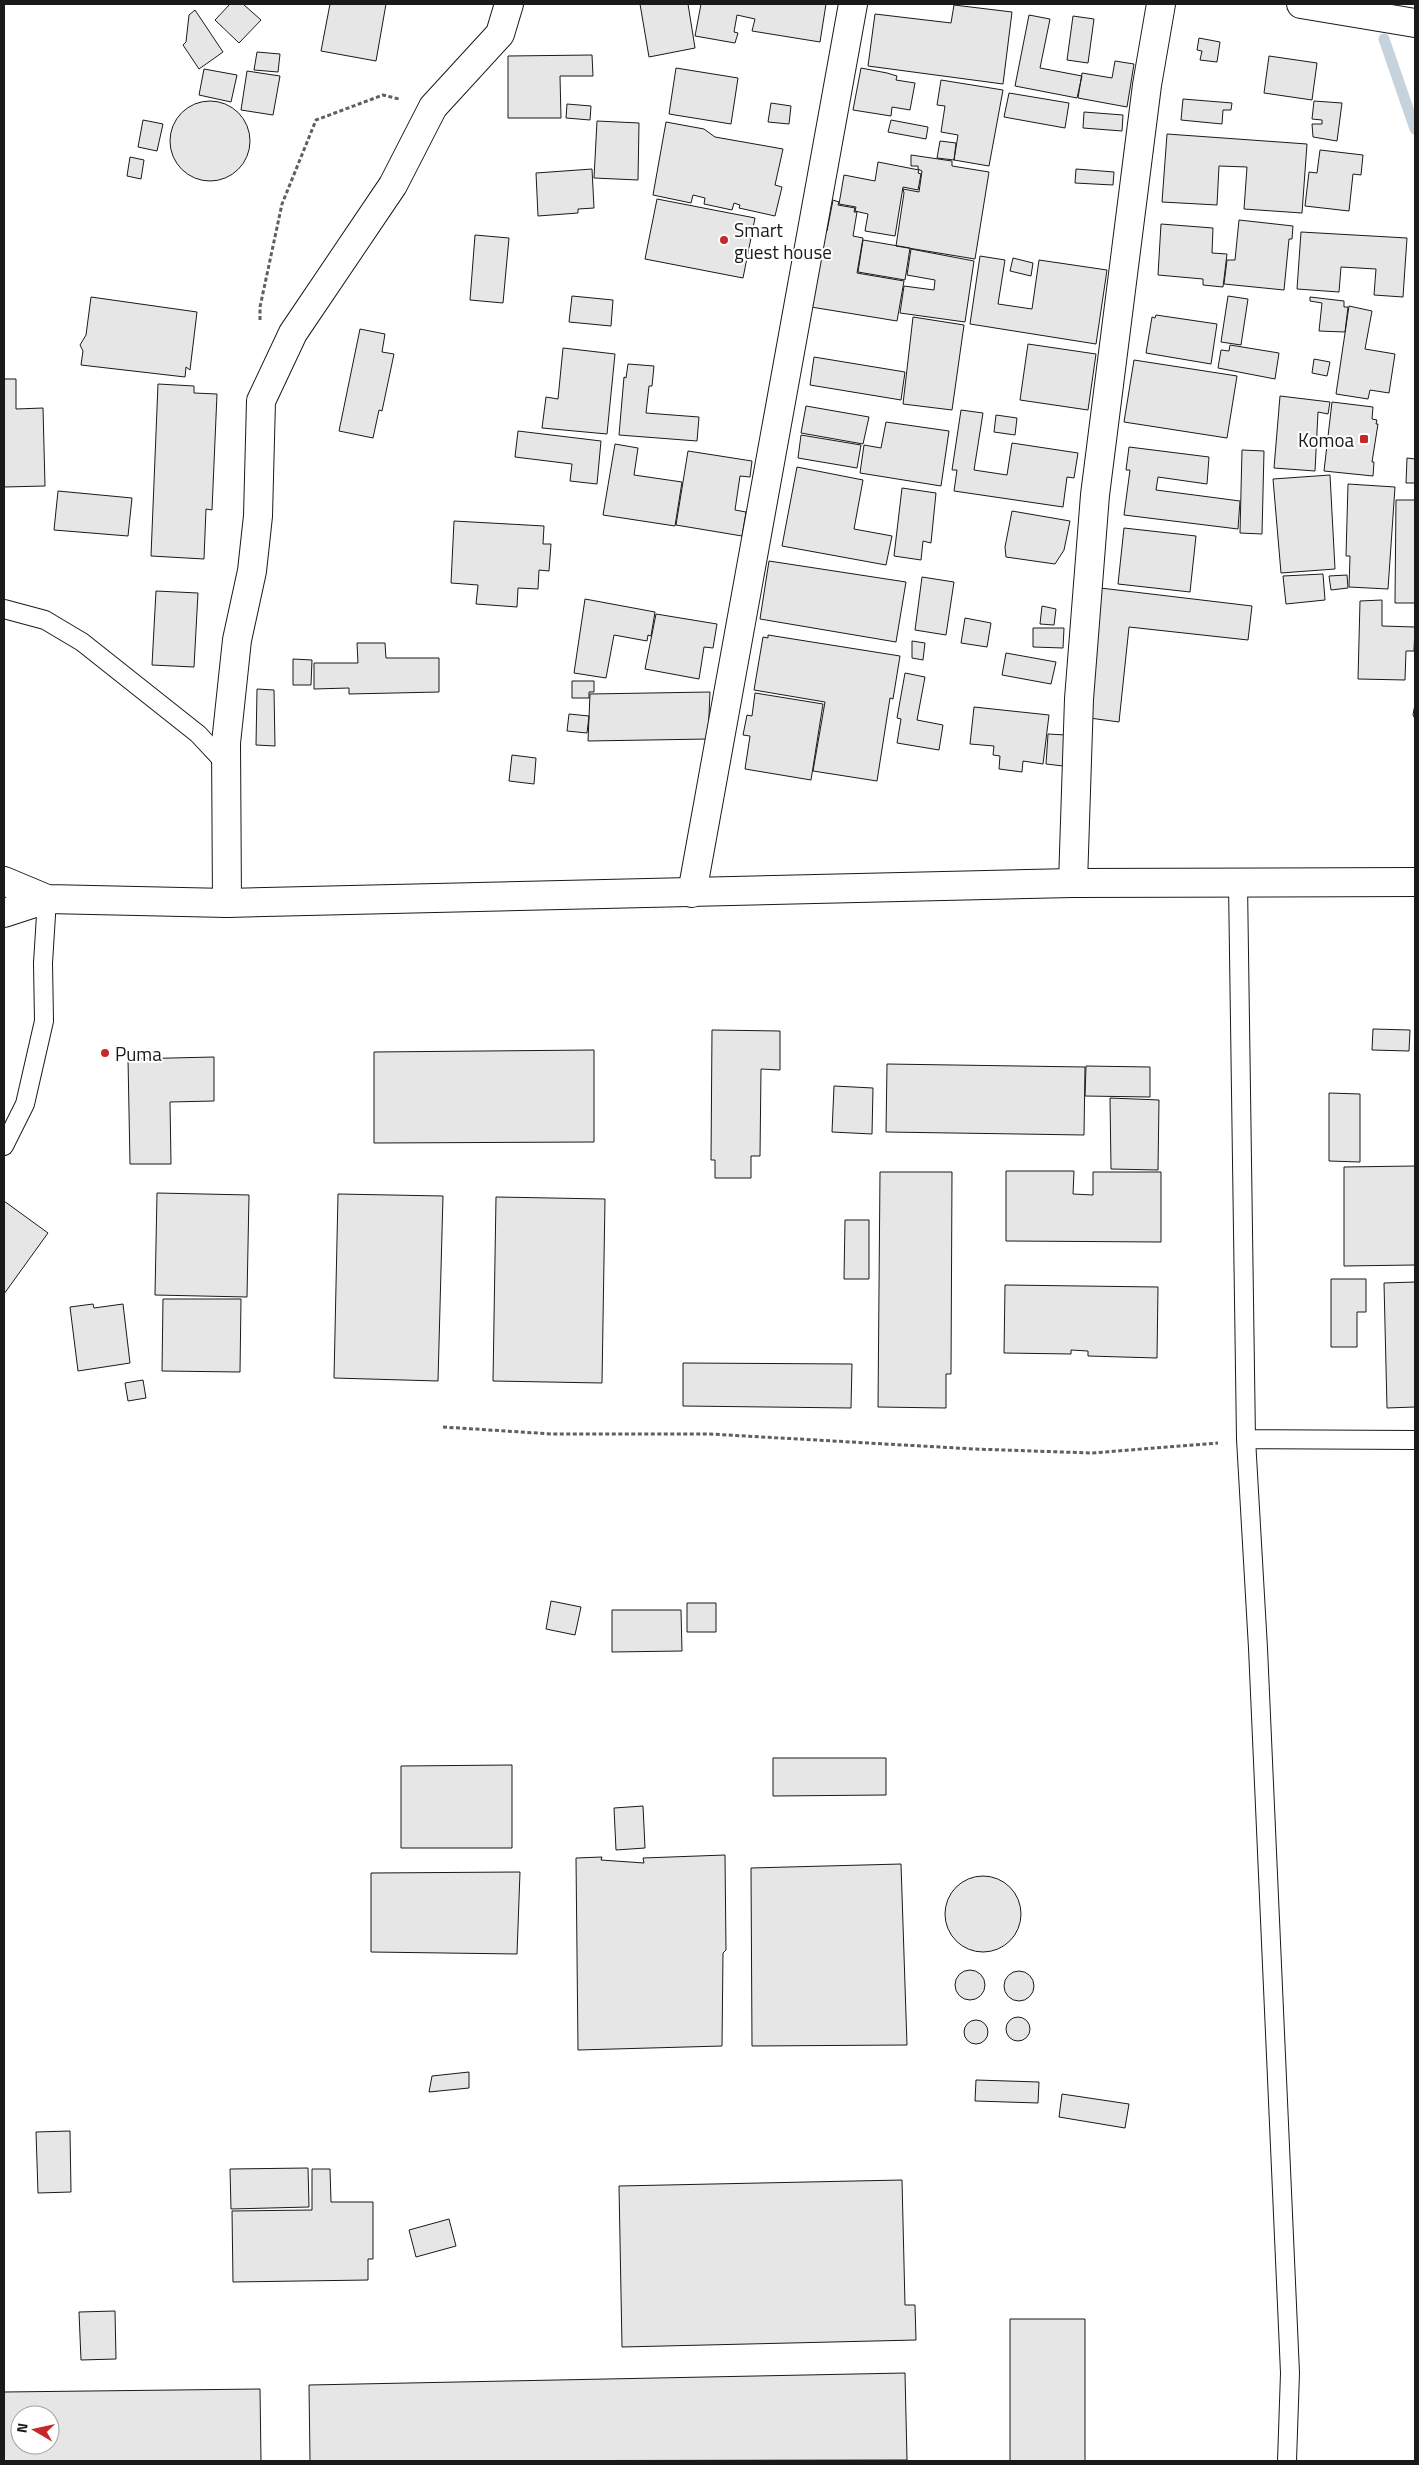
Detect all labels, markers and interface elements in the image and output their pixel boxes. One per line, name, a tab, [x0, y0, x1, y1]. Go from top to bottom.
place label: Smart guest house	[734, 215, 832, 266]
marker: Smart guest house	[718, 234, 730, 246]
place label: Komoa	[1298, 425, 1354, 454]
marker: Komoa	[1358, 433, 1370, 445]
place label: Puma	[115, 1039, 162, 1068]
marker: Puma	[99, 1047, 111, 1059]
north arrow	[10, 2405, 60, 2455]
text: N	[11, 2421, 33, 2434]

